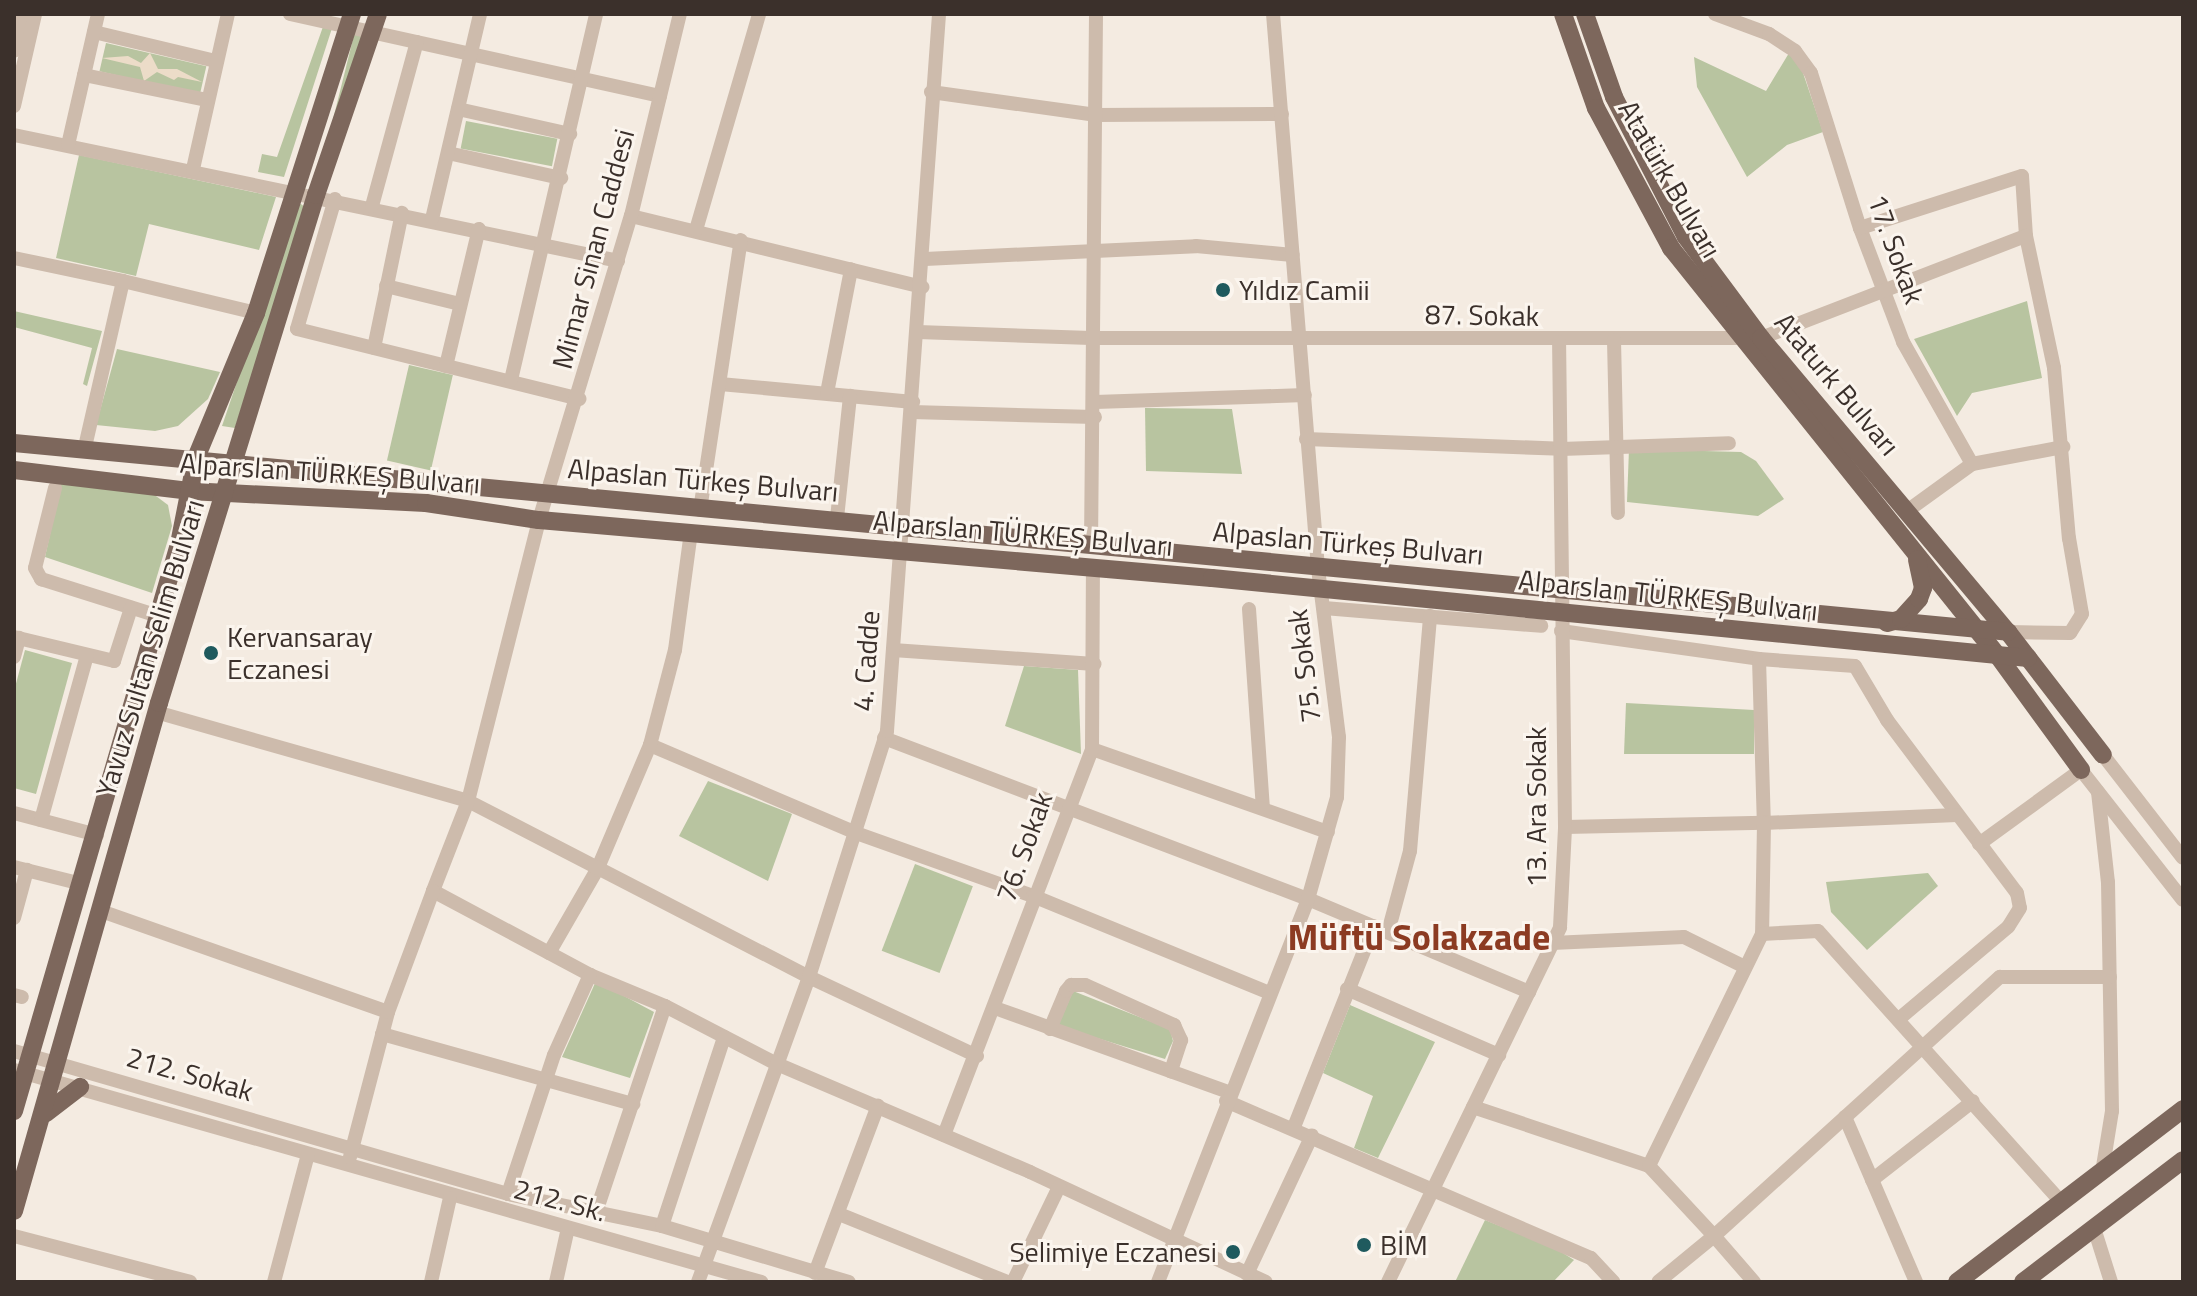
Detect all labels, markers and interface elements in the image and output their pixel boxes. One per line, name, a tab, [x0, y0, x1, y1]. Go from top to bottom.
street label: Atatürk Bulvarı	[1612, 94, 1728, 264]
street label: Mimar Sinan Caddesi	[545, 126, 641, 372]
street label: 17. Sokak	[1861, 190, 1931, 308]
place label: Yıldız Camii	[1239, 273, 1370, 307]
marker: Yıldız Camii	[1214, 281, 1232, 299]
street label: 87. Sokak	[1425, 297, 1539, 333]
street label: Ataturk Bulvarı	[1768, 306, 1906, 462]
street label: Alparslan TÜRKEŞ Bulvarı	[179, 446, 481, 500]
street label: Alpaslan Türkeş Bulvarı	[566, 451, 840, 509]
street label: Yavuz Sultan Selim Bulvarı	[89, 495, 211, 801]
street label: Alparslan TÜRKEŞ Bulvarı	[872, 503, 1174, 563]
street label: Alpaslan Türkeş Bulvarı	[1211, 514, 1485, 572]
street label: Alparslan TÜRKEŞ Bulvarı	[1517, 563, 1819, 627]
street label: 75. Sokak	[1280, 607, 1328, 725]
street label: 4. Cadde	[846, 609, 886, 713]
place label: Kervansaray Eczanesi	[227, 620, 373, 686]
marker: Kervansaray Eczanesi	[202, 644, 220, 662]
street label: 13. Ara Sokak	[1519, 727, 1553, 887]
street label: 76. Sokak	[989, 788, 1059, 906]
district label: Müftü Solakzade	[1288, 915, 1550, 959]
street label: 212. Sokak	[123, 1040, 257, 1108]
street label: 212. Sk.	[510, 1172, 610, 1228]
place label: BİM	[1380, 1228, 1428, 1262]
place label: Selimiye Eczanesi	[1009, 1235, 1217, 1269]
marker: BİM	[1355, 1236, 1373, 1254]
marker: Selimiye Eczanesi	[1224, 1243, 1242, 1261]

